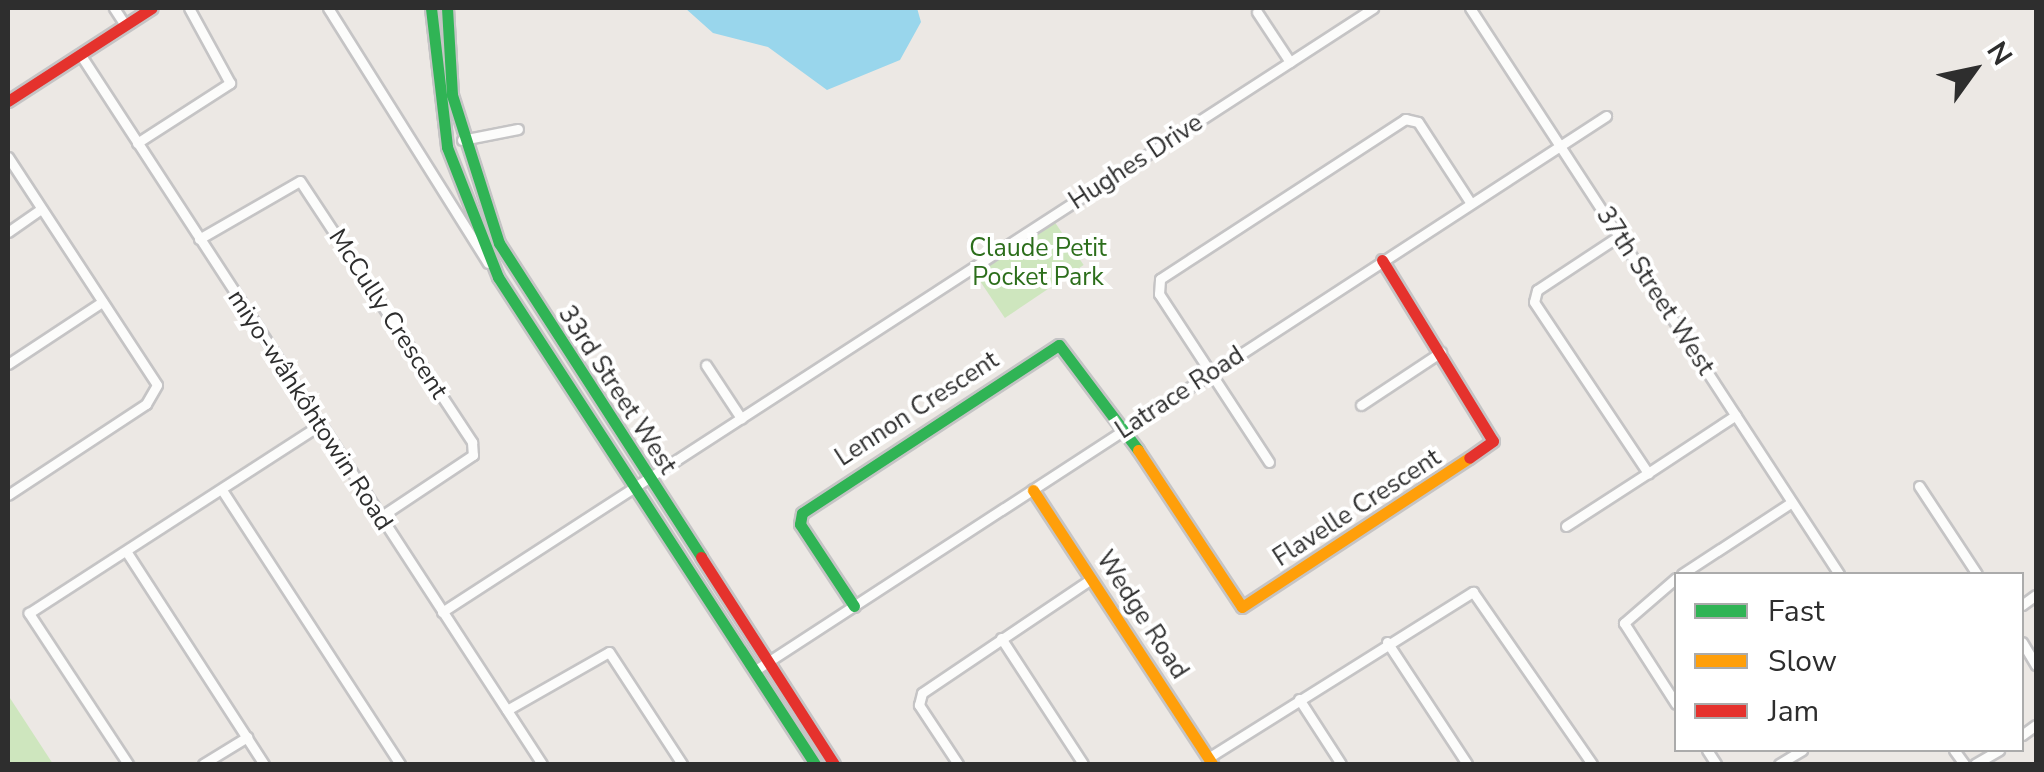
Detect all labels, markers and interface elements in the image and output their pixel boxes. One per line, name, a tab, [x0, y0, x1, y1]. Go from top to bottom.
north arrow	[1924, 20, 2024, 120]
text: N	[1978, 35, 2021, 73]
street label: Hughes Drive	[1064, 108, 1208, 216]
street label: 37th Street West	[1590, 201, 1720, 381]
street label: McCully Crescent	[322, 224, 454, 404]
park label: Claude Petit Pocket Park	[969, 234, 1107, 293]
street label: miyo-wâhkôhtowin Road	[221, 284, 399, 536]
street label: 33rd Street West	[551, 300, 683, 480]
street label: Latrace Road	[1110, 340, 1250, 446]
street label: Lennon Crescent	[830, 345, 1004, 473]
street label: Flavelle Crescent	[1268, 443, 1446, 573]
street label: Wedge Road	[1090, 545, 1194, 685]
legend	[1674, 572, 2024, 752]
text: Fast	[1768, 591, 1825, 632]
text: Slow	[1768, 641, 1837, 682]
text: Jam	[1768, 691, 1819, 732]

